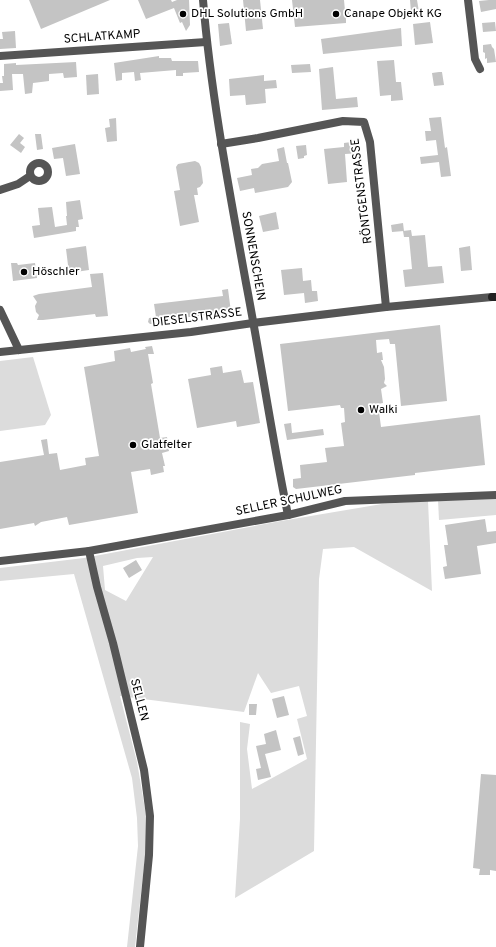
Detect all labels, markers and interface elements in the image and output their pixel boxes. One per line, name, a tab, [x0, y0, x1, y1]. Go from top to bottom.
place label: DHL Solutions GmbH	[191, 6, 303, 22]
place label: Canape Objekt KG	[344, 6, 442, 22]
marker: DHL Solutions GmbH	[178, 9, 188, 19]
marker: Canape Objekt KG	[331, 9, 341, 19]
street label: SCHLATKAMP	[63, 26, 141, 48]
street label: RÖNTGENSTRASSE	[348, 137, 376, 245]
street label: SONNENSCHEIN	[237, 210, 269, 302]
place label: Höschler	[32, 264, 80, 280]
marker: Höschler	[19, 267, 29, 277]
street label: DIESELSTRASSE	[151, 305, 243, 331]
place label: Walki	[369, 402, 398, 418]
marker: Walki	[356, 405, 366, 415]
place label: Glatfelter	[141, 437, 192, 453]
marker: Glatfelter	[128, 440, 138, 450]
street label: SELLER SCHULWEG	[234, 482, 344, 520]
street label: SELLEN	[126, 677, 152, 723]

